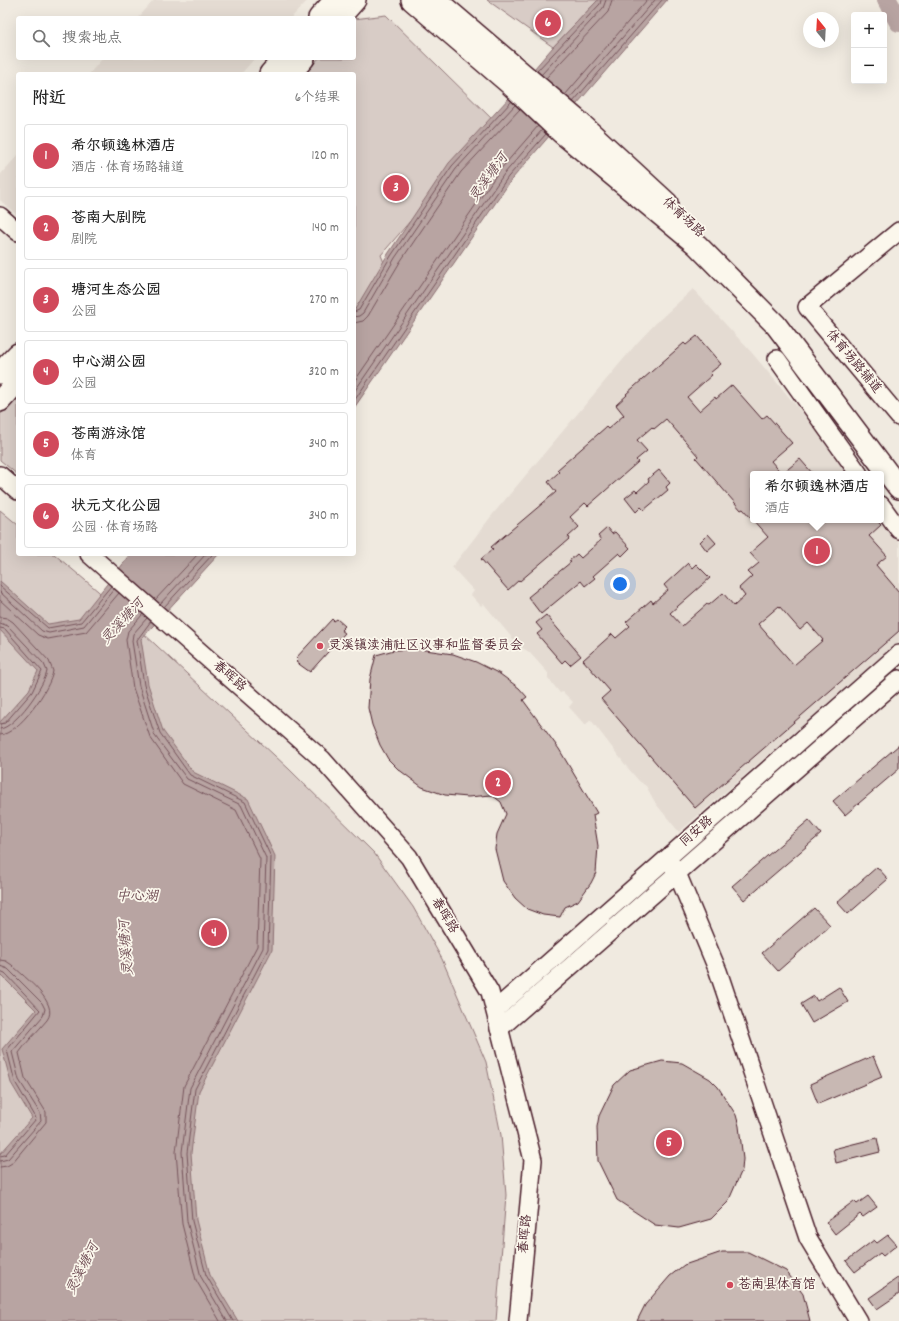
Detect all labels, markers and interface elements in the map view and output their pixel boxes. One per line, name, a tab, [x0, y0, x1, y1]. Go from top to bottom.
pin: 6	[535, 8, 561, 38]
north arrow	[803, 12, 839, 48]
map controls	[851, 12, 887, 84]
button: +	[851, 12, 887, 48]
search box	[16, 16, 356, 60]
icon: search	[30, 27, 52, 49]
text: 搜索地点	[62, 28, 122, 50]
button: −	[851, 48, 887, 84]
text: 附近	[32, 88, 66, 112]
text: 6个结果	[295, 89, 340, 108]
text: 希尔顿逸林酒店	[71, 136, 176, 158]
text: 1	[45, 147, 47, 166]
text: 120 m	[311, 147, 339, 166]
water label: 灵溪塘河	[464, 148, 515, 207]
text: 酒店 · 体育场路辅道	[71, 159, 184, 178]
pin: 3	[383, 173, 409, 203]
street label: 体育场路	[658, 193, 708, 243]
text: 苍南大剧院	[71, 208, 146, 230]
text: 2	[43, 219, 49, 238]
text: 140 m	[312, 219, 339, 238]
text: 剧院	[71, 231, 97, 250]
text: 塘河生态公园	[71, 280, 161, 302]
text: 3	[43, 291, 49, 310]
text: 270 m	[309, 291, 339, 310]
text: 公园	[71, 303, 97, 322]
street label: 体育场路辅道	[821, 326, 885, 398]
text: 中心湖公园	[71, 352, 146, 374]
text: 4	[43, 363, 49, 382]
text: 320 m	[309, 363, 339, 382]
text: 公园	[71, 375, 97, 394]
text: 苍南游泳馆	[71, 424, 146, 446]
text: 5	[43, 435, 49, 454]
text: 340 m	[309, 435, 339, 454]
text: 体育	[71, 447, 97, 466]
popup	[750, 471, 884, 523]
text: 希尔顿逸林酒店	[764, 477, 870, 499]
text: 状元文化公园	[71, 496, 161, 518]
text: 酒店	[764, 500, 791, 519]
text: 6	[43, 507, 49, 526]
text: 340 m	[309, 507, 339, 526]
text: 公园 · 体育场路	[71, 519, 158, 538]
pin: 1	[804, 536, 830, 566]
your location	[610, 574, 630, 594]
water label: 灵溪塘河	[97, 593, 151, 649]
place label: 灵溪镇渎浦社区议事和监督委员会	[328, 637, 523, 656]
marker: 灵溪镇渎浦社区议事和监督委员会	[315, 641, 325, 651]
street label: 春晖路	[208, 657, 250, 697]
pin: 2	[485, 768, 511, 798]
street label: 同安路	[676, 812, 718, 852]
water label: 中心湖	[116, 887, 160, 907]
street label: 春晖路	[426, 894, 462, 938]
water label: 灵溪塘河	[115, 917, 139, 977]
pin: 4	[201, 918, 227, 948]
pin: 5	[656, 1128, 682, 1158]
street label: 春晖路	[515, 1214, 537, 1254]
water label: 灵溪塘河	[61, 1238, 106, 1298]
place label: 苍南县体育馆	[738, 1276, 816, 1295]
marker: 苍南县体育馆	[725, 1280, 735, 1290]

